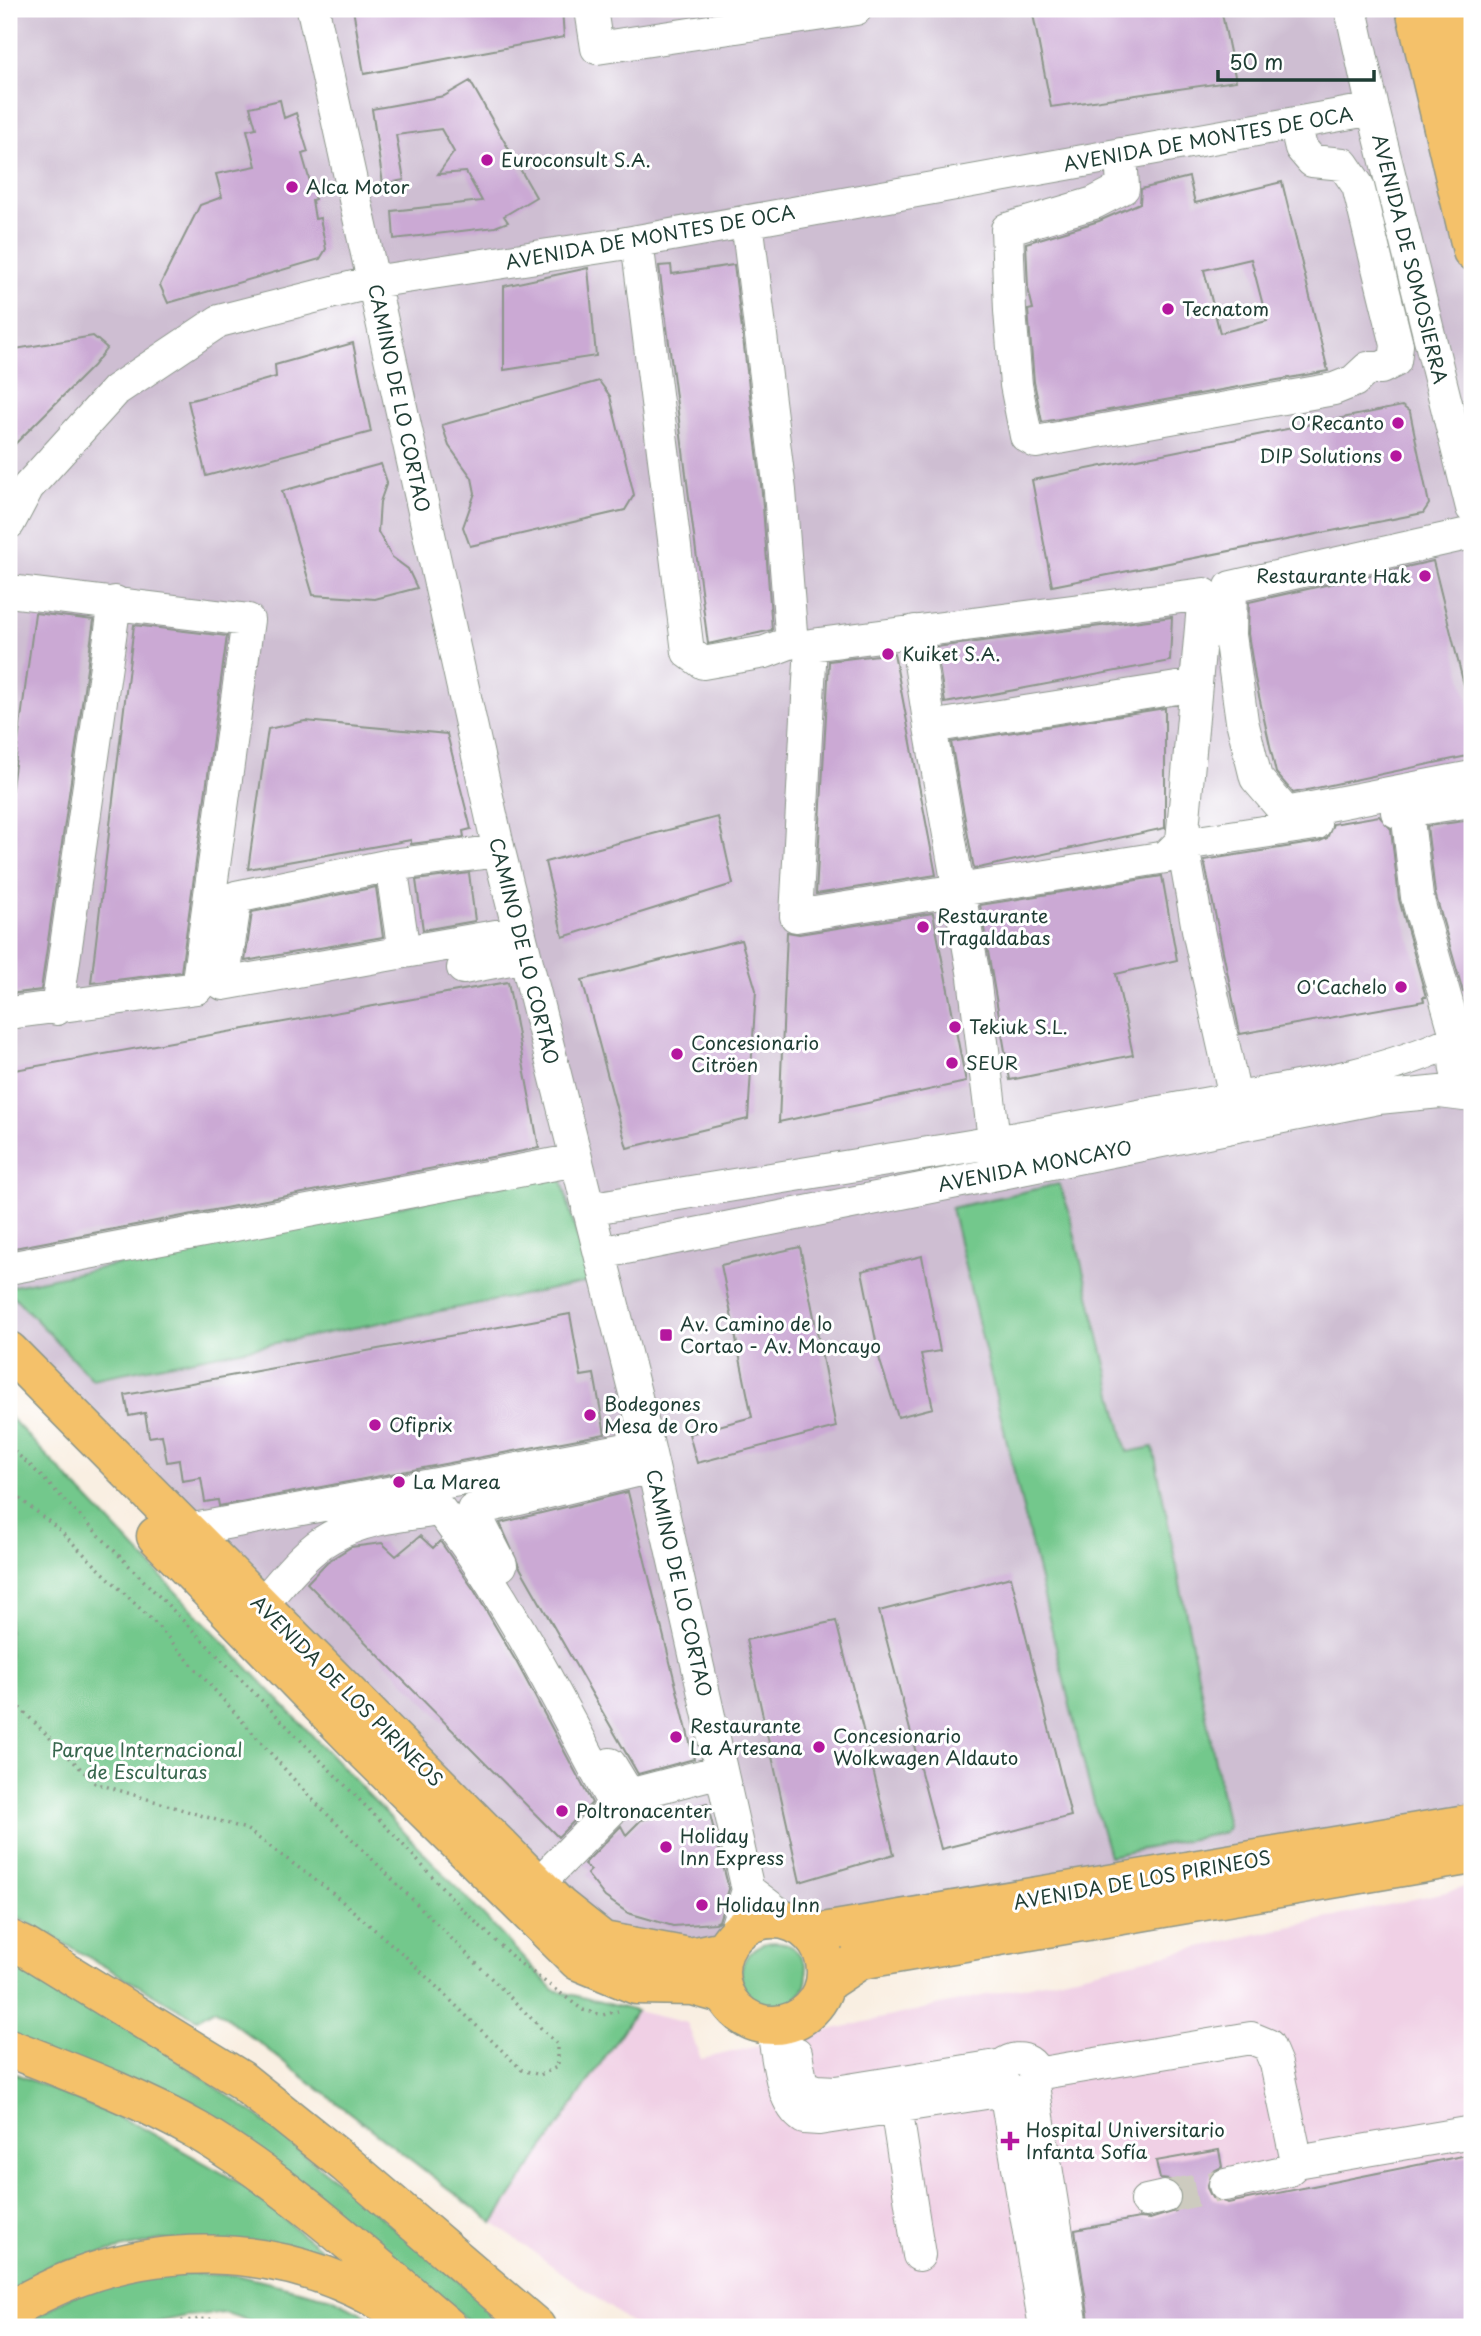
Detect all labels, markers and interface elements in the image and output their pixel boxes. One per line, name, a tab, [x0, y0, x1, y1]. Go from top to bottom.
scale bar	[1218, 38, 1374, 82]
text: 50 m	[1229, 45, 1283, 77]
street label: AVENIDA DE MONTES DE OCA	[1061, 99, 1355, 177]
street label: AVENIDA DE SOMOSIERRA	[1366, 131, 1456, 387]
place label: Euroconsult S.A.	[501, 145, 651, 173]
marker: Euroconsult S.A.	[479, 152, 495, 168]
place label: Alca Motor	[306, 172, 410, 200]
marker: Alca Motor	[284, 179, 300, 195]
street label: AVENIDA DE MONTES DE OCA	[503, 197, 797, 275]
street label: CAMINO DE LO CORTAO	[362, 281, 438, 514]
place label: Tecnatom	[1182, 294, 1269, 322]
marker: Tecnatom	[1160, 301, 1176, 317]
place label: O'Recanto	[1291, 408, 1384, 436]
marker: O'Recanto	[1390, 415, 1406, 431]
place label: DIP Solutions	[1259, 441, 1382, 469]
marker: DIP Solutions	[1388, 448, 1404, 464]
place label: Restaurante Hak	[1256, 561, 1411, 589]
marker: Restaurante Hak	[1417, 568, 1433, 584]
place label: Kuiket S.A.	[902, 639, 1000, 667]
marker: Kuiket S.A.	[880, 646, 896, 662]
street label: CAMINO DE LO CORTAO	[483, 835, 567, 1067]
place label: Restaurante Tragaldabas	[937, 901, 1050, 951]
marker: Restaurante Tragaldabas	[915, 919, 931, 935]
place label: O'Cachelo	[1296, 972, 1387, 1000]
marker: O'Cachelo	[1393, 979, 1409, 995]
place label: Tekiuk S.L.	[969, 1012, 1068, 1040]
marker: Tekiuk S.L.	[947, 1019, 963, 1035]
place label: Concesionario Citröen	[691, 1028, 819, 1078]
marker: Concesionario Citröen	[669, 1046, 685, 1062]
place label: SEUR	[966, 1048, 1018, 1076]
marker: SEUR	[944, 1055, 960, 1071]
street label: AVENIDA MONCAYO	[935, 1132, 1134, 1198]
place label: Av. Camino de lo Cortao - Av. Moncayo	[680, 1309, 881, 1359]
marker: Av. Camino de lo Cortao - Av. Moncayo	[658, 1327, 674, 1343]
place label: Bodegones Mesa de Oro	[604, 1389, 718, 1439]
marker: Bodegones Mesa de Oro	[582, 1407, 598, 1423]
place label: Ofiprix	[389, 1410, 452, 1438]
marker: Ofiprix	[367, 1417, 383, 1433]
street label: CAMINO DE LO CORTAO	[640, 1466, 720, 1699]
place label: La Marea	[413, 1467, 500, 1495]
marker: La Marea	[391, 1474, 407, 1490]
street label: AVENIDA DE LOS PIRINEOS	[246, 1588, 450, 1792]
place label: Restaurante La Artesana	[690, 1711, 802, 1761]
place label: Concesionario Wolkwagen Aldauto	[833, 1721, 1018, 1771]
marker: Restaurante La Artesana	[668, 1729, 684, 1745]
park label: Parque Internacional de Esculturas	[52, 1735, 242, 1785]
marker: Concesionario Wolkwagen Aldauto	[811, 1739, 827, 1755]
place label: Poltronacenter	[576, 1796, 712, 1824]
marker: Poltronacenter	[554, 1803, 570, 1819]
place label: Holiday Inn Express	[680, 1821, 784, 1871]
marker: Holiday Inn Express	[658, 1839, 674, 1855]
street label: AVENIDA DE LOS PIRINEOS	[1011, 1843, 1273, 1915]
place label: Holiday Inn	[716, 1890, 820, 1918]
marker: Holiday Inn	[694, 1897, 710, 1913]
place label: Hospital Universitario Infanta Sofía	[1026, 2115, 1225, 2165]
marker: Hospital Universitario Infanta Sofía	[1000, 2131, 1020, 2151]

